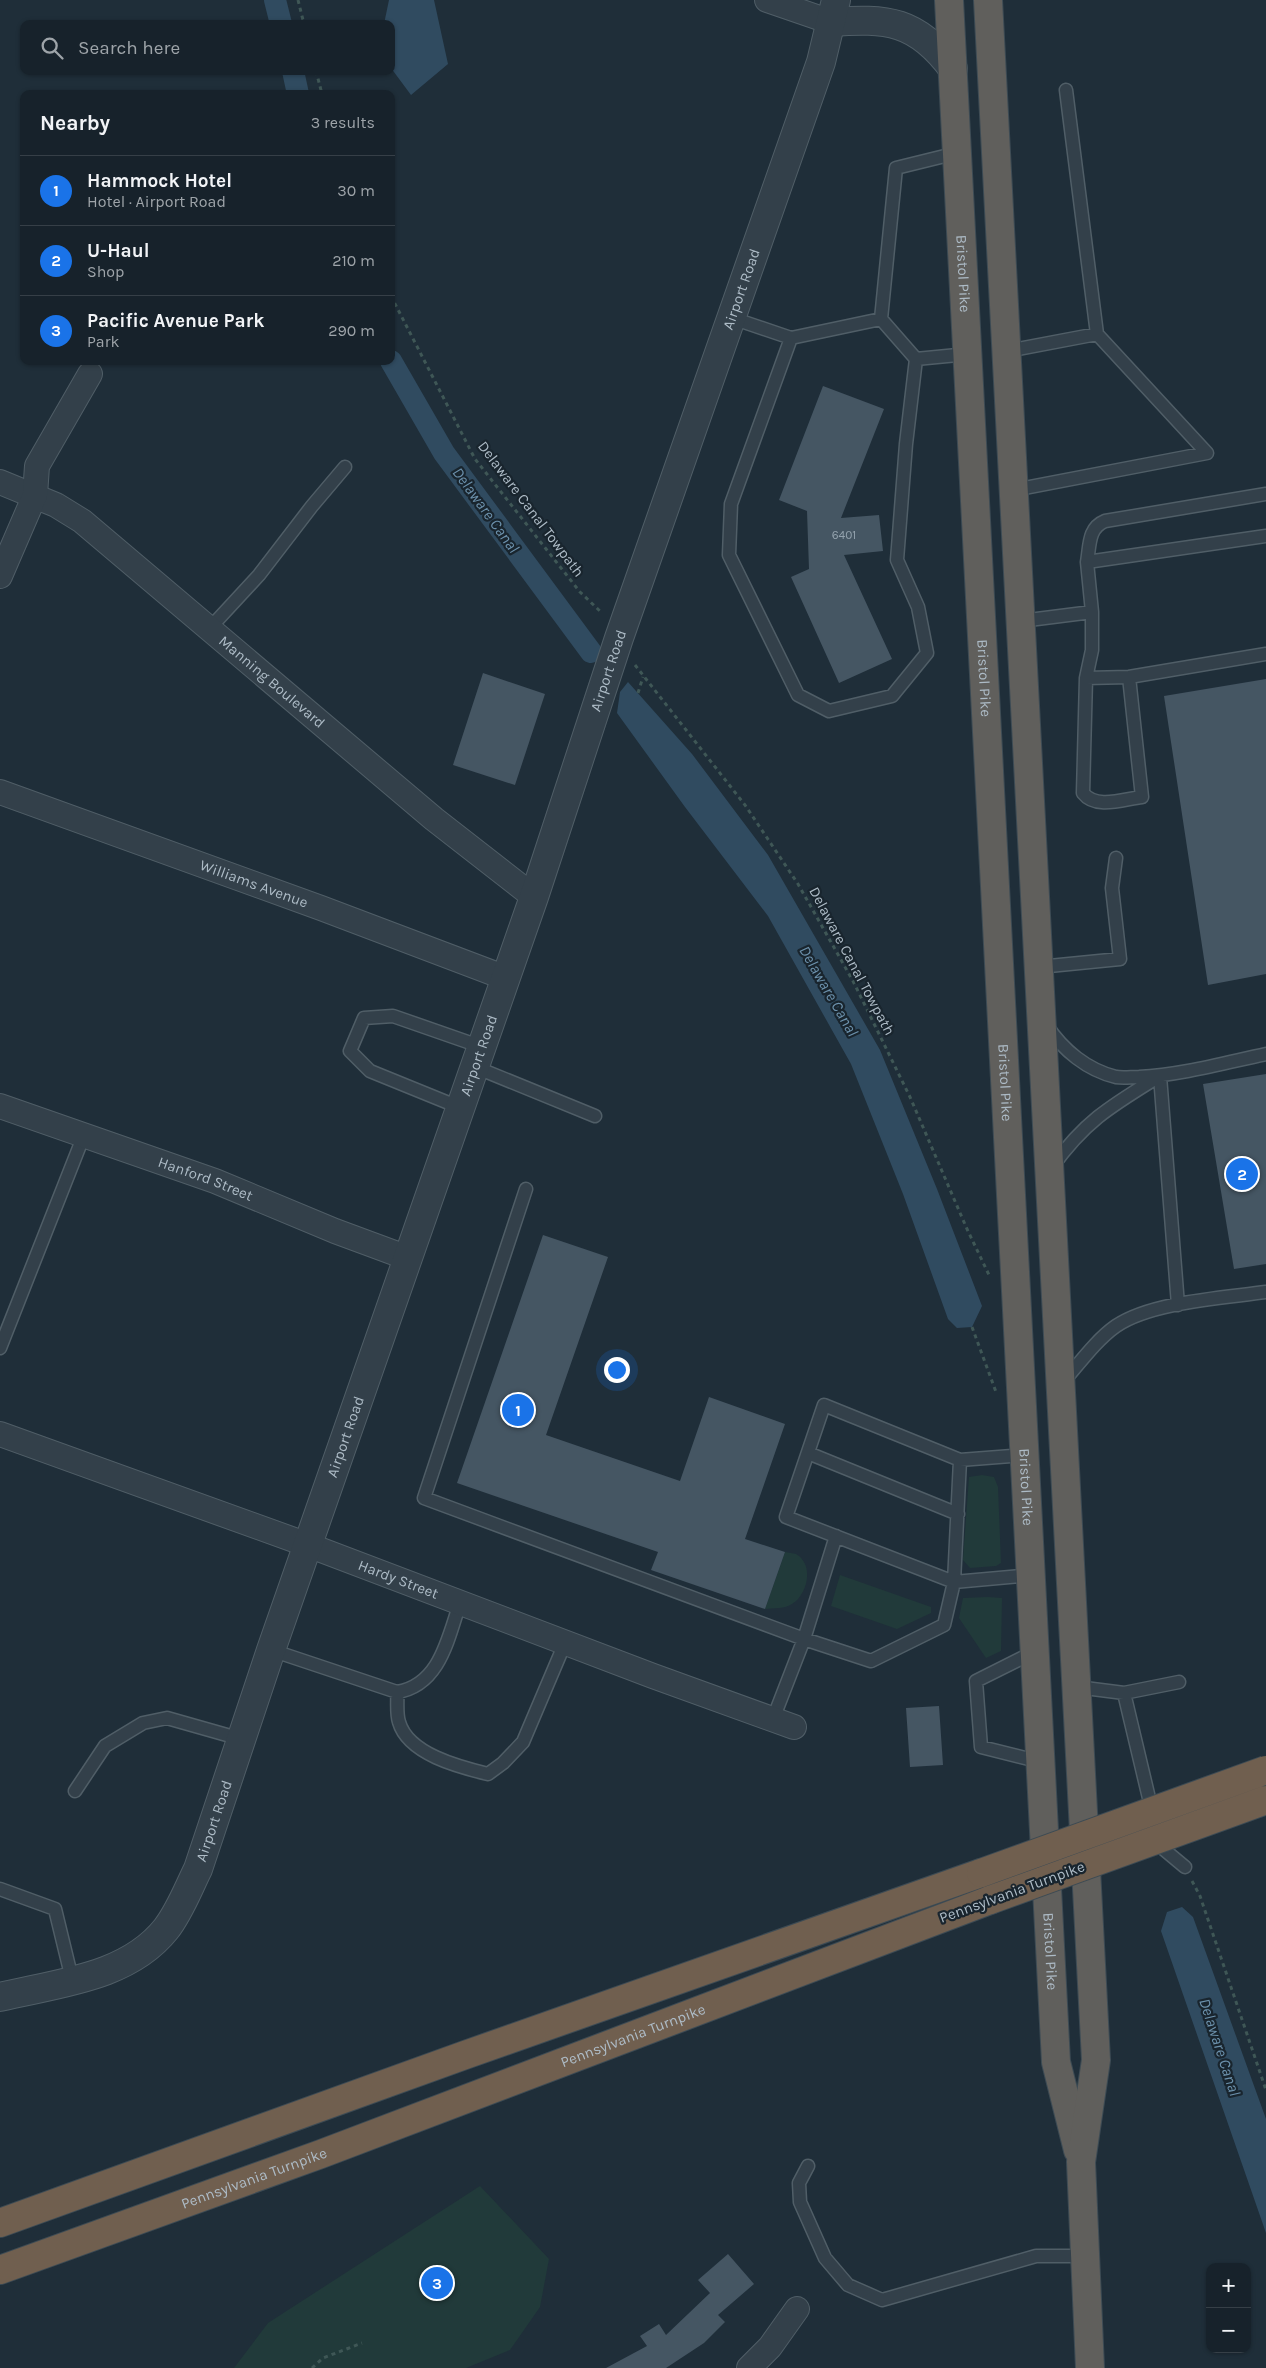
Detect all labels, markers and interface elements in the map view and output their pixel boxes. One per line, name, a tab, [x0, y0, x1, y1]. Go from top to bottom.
search box	[20, 20, 395, 75]
icon: search	[38, 34, 66, 62]
text: Search here	[78, 37, 180, 59]
text: Nearby	[40, 111, 110, 135]
text: 3 results	[311, 113, 375, 132]
text: Hammock Hotel	[87, 170, 232, 192]
text: 1	[53, 181, 59, 200]
text: 30 m	[337, 181, 375, 200]
text: Hotel · Airport Road	[87, 192, 226, 211]
street label: Bristol Pike	[952, 234, 974, 313]
text: U-Haul	[87, 240, 149, 262]
street label: Airport Road	[719, 246, 764, 332]
text: 2	[51, 251, 61, 270]
text: 210 m	[332, 251, 375, 270]
text: Shop	[87, 262, 124, 281]
text: Pacific Avenue Park	[87, 310, 264, 332]
text: 3	[51, 321, 61, 340]
text: 290 m	[328, 321, 375, 340]
text: Park	[87, 332, 119, 351]
street label: Delaware Canal Towpath	[474, 437, 588, 581]
water label: Delaware Canal	[448, 463, 524, 557]
house number: 6401	[832, 528, 856, 542]
street label: Airport Road	[587, 627, 630, 714]
street label: Manning Boulevard	[215, 632, 329, 732]
street label: Bristol Pike	[973, 639, 995, 717]
street label: Williams Avenue	[197, 856, 311, 912]
street label: Delaware Canal Towpath	[805, 884, 899, 1038]
water label: Delaware Canal	[795, 942, 863, 1040]
street label: Airport Road	[456, 1012, 501, 1098]
street label: Bristol Pike	[994, 1043, 1016, 1122]
street label: Hanford Street	[156, 1153, 256, 1205]
pin: 2	[1226, 1155, 1258, 1193]
your location	[604, 1357, 630, 1383]
pin: 1	[502, 1391, 534, 1429]
street label: Airport Road	[323, 1394, 368, 1480]
street label: Bristol Pike	[1015, 1448, 1037, 1526]
street label: Hardy Street	[356, 1556, 441, 1603]
street label: Airport Road	[192, 1778, 236, 1864]
street label: Pennsylvania Turnpike	[937, 1857, 1087, 1927]
street label: Bristol Pike	[1039, 1912, 1061, 1991]
water label: Delaware Canal	[1195, 1996, 1245, 2098]
street label: Pennsylvania Turnpike	[558, 2000, 708, 2071]
street label: Pennsylvania Turnpike	[179, 2144, 329, 2213]
map controls	[1206, 2263, 1251, 2353]
button: +	[1206, 2263, 1251, 2308]
pin: 3	[421, 2264, 453, 2302]
button: −	[1206, 2308, 1251, 2353]

